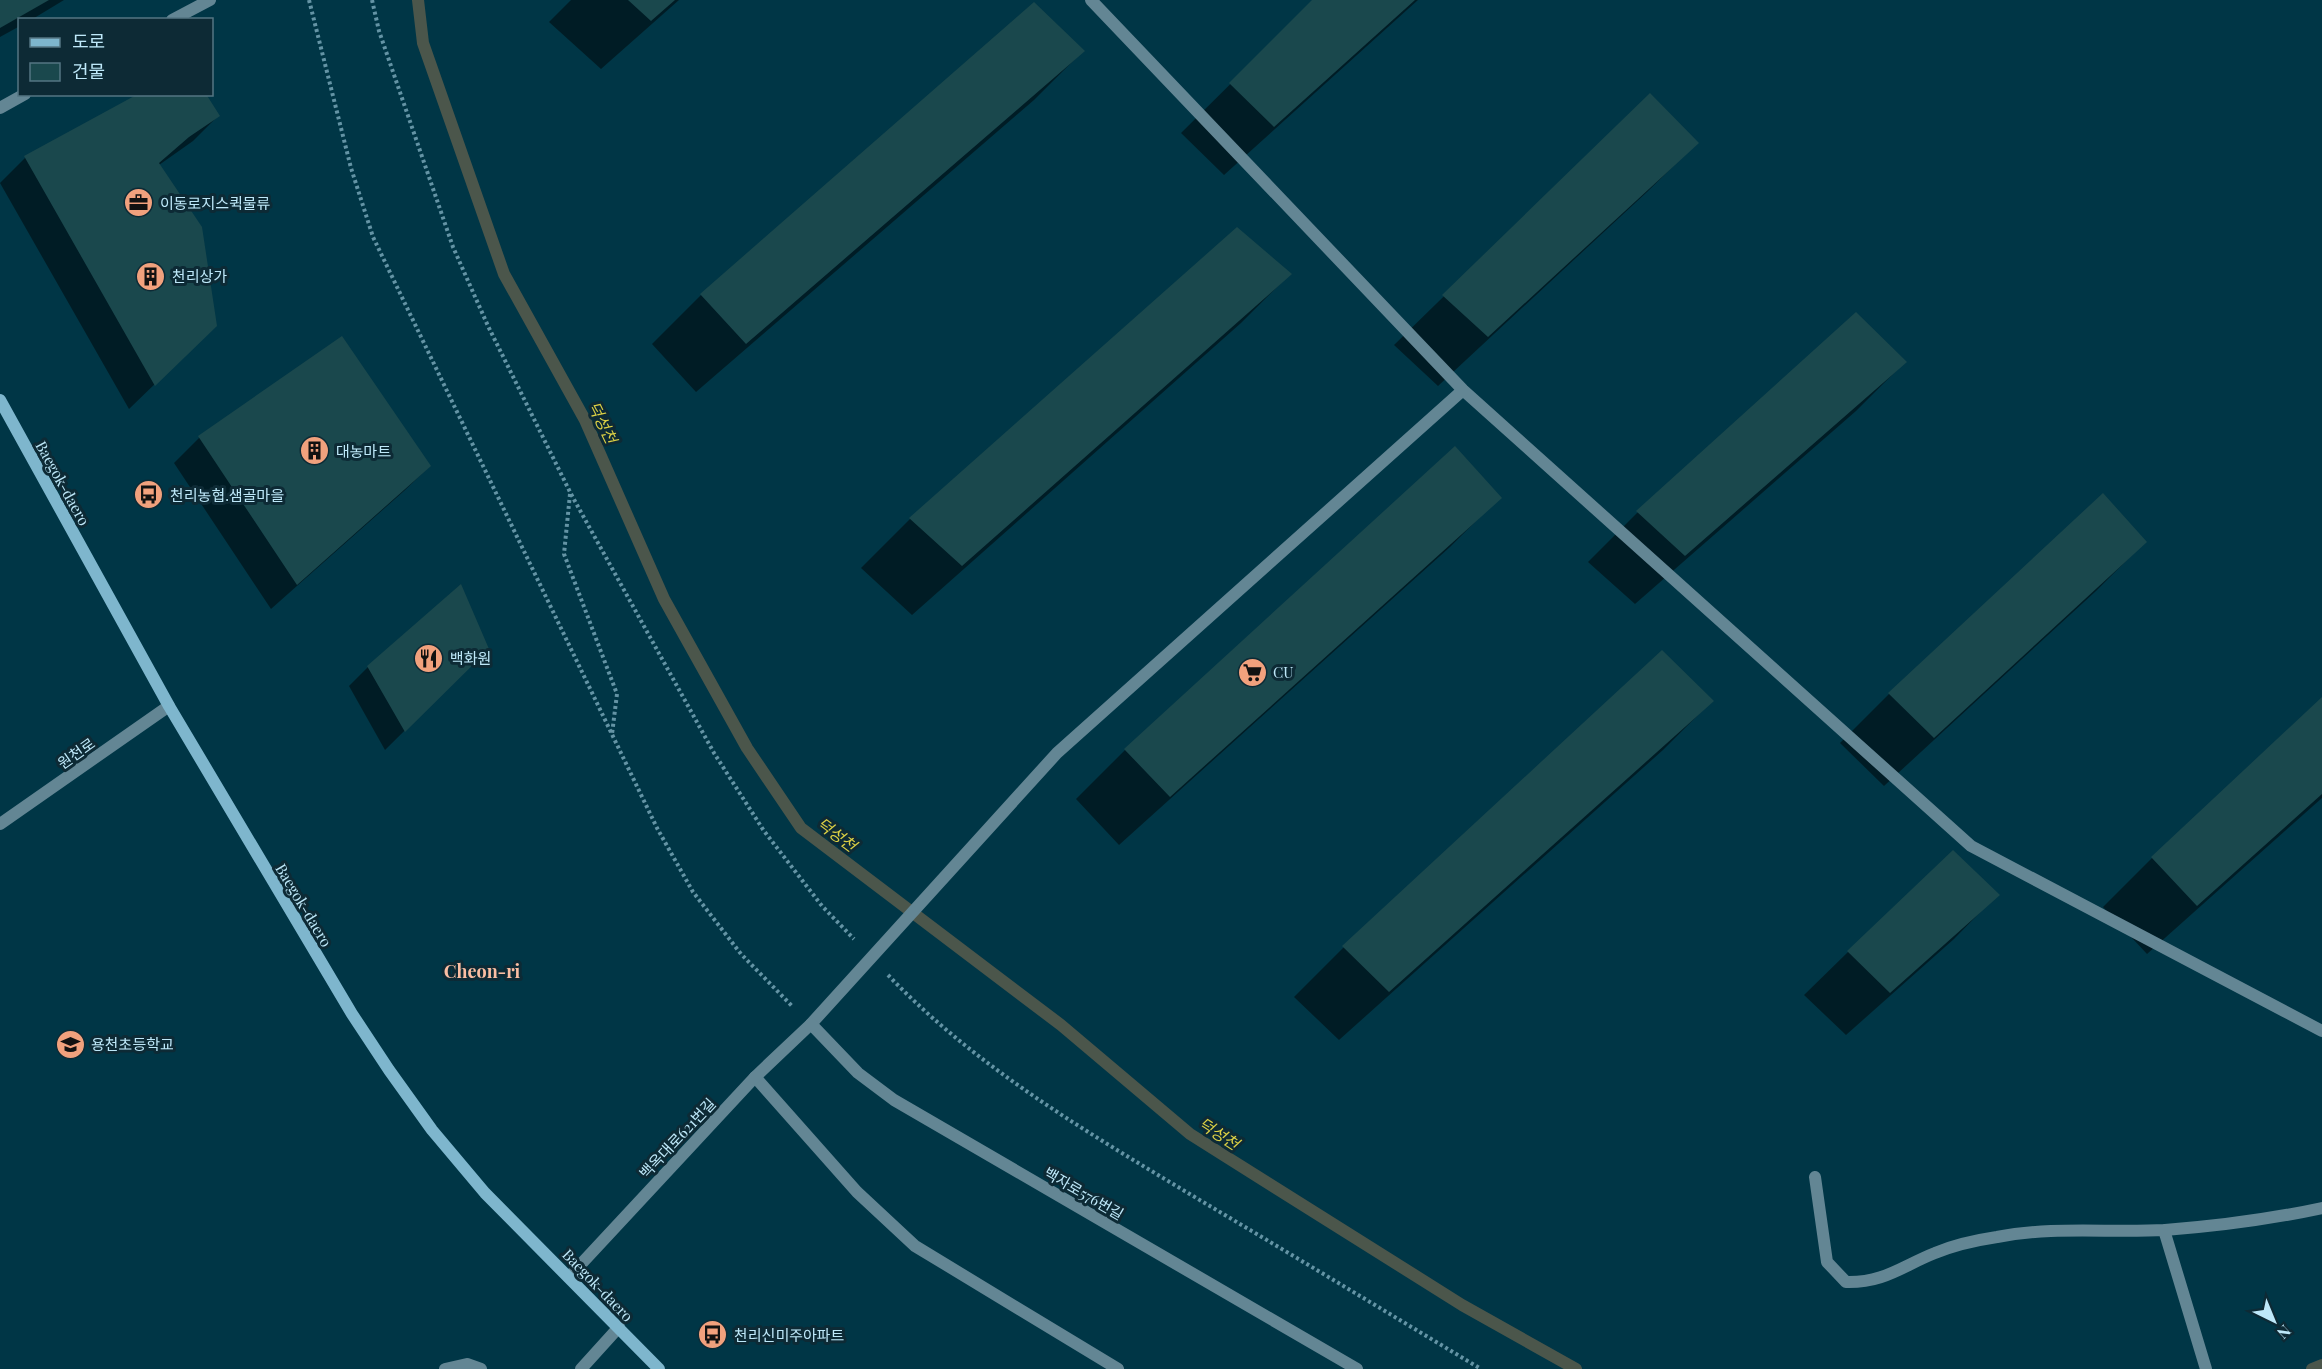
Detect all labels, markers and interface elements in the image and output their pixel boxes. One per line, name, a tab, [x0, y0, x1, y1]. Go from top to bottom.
legend	[18, 18, 213, 96]
text: 도로	[72, 29, 105, 53]
text: 건물	[72, 59, 105, 83]
office icon: 이동로지스퀵물류	[123, 187, 155, 219]
place label: 이동로지스퀵물류	[160, 193, 271, 213]
building icon: 천리상가	[135, 260, 167, 292]
place label: 천리상가	[172, 266, 227, 286]
water label: 덕성천	[584, 398, 623, 448]
building icon: 대농마트	[299, 435, 331, 467]
street label: Baegok-daero	[32, 437, 94, 529]
place label: 대농마트	[336, 441, 391, 461]
bus stop icon: 천리농협.샘골마을	[133, 479, 165, 511]
place label: 천리농협.샘골마을	[170, 485, 284, 505]
restaurant icon: 백화원	[413, 642, 445, 674]
place label: 백화원	[450, 648, 491, 668]
supermarket icon: CU	[1236, 656, 1268, 688]
place label: CU	[1273, 662, 1294, 682]
street label: 원천로	[53, 733, 99, 773]
water label: 덕성천	[813, 812, 863, 857]
street label: Baegok-daero	[271, 860, 337, 950]
district label: Cheon-ri	[444, 959, 521, 983]
school or university icon: 용천초등학교	[54, 1028, 86, 1060]
place label: 용천초등학교	[91, 1034, 174, 1054]
street label: 백옥대로621번길	[634, 1093, 720, 1183]
water label: 덕성천	[1195, 1112, 1245, 1155]
street label: 백자로576번길	[1040, 1162, 1128, 1224]
street label: Baegok-daero	[558, 1244, 638, 1326]
north arrow	[2244, 1291, 2304, 1351]
bus stop icon: 천리신미주아파트	[697, 1319, 729, 1351]
text: N	[2273, 1321, 2296, 1344]
place label: 천리신미주아파트	[734, 1325, 845, 1345]

